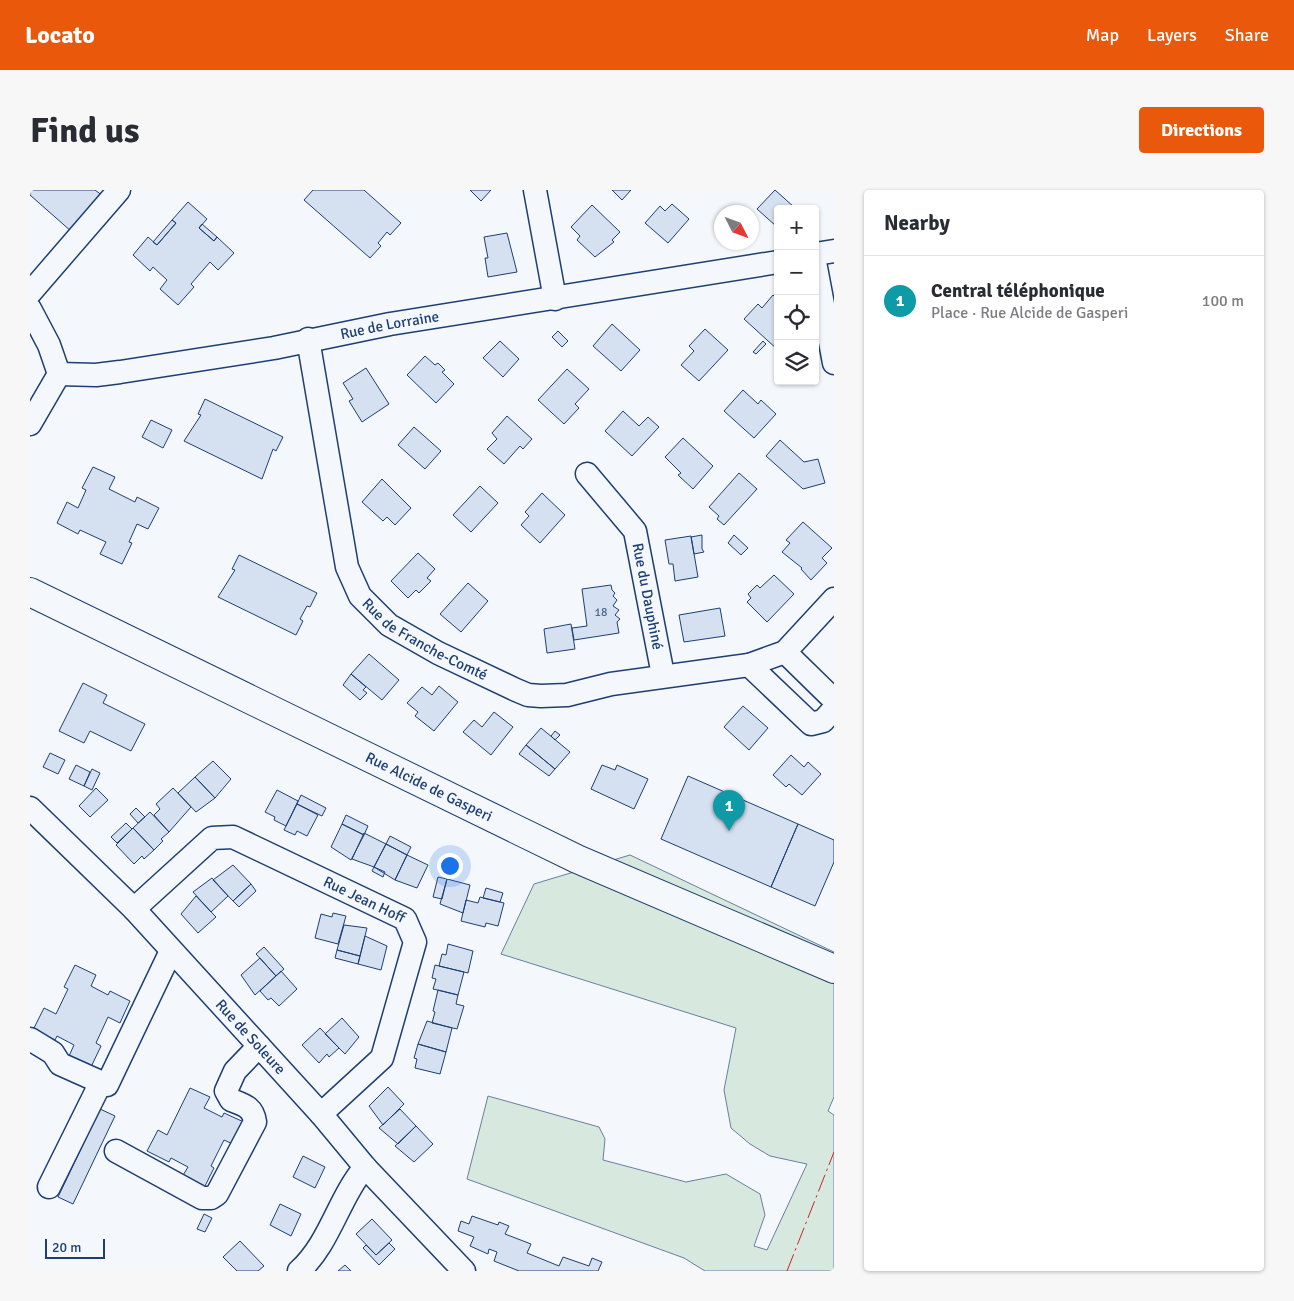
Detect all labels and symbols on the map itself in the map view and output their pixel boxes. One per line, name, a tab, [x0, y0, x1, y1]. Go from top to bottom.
north arrow	[714, 205, 759, 250]
street label: Rue de Lorraine	[339, 307, 440, 343]
street label: Rue du Dauphiné	[629, 541, 667, 651]
street label: Rue de Franche-Comté	[358, 594, 490, 684]
house number: 18	[595, 605, 607, 620]
street label: Rue Alcide de Gasperi	[363, 748, 495, 825]
pin: 1	[713, 790, 745, 831]
your location	[437, 853, 463, 879]
street label: Rue Jean Hoff	[321, 872, 409, 927]
street label: Rue de Soleure	[212, 996, 289, 1078]
scale bar	[45, 1236, 105, 1259]

